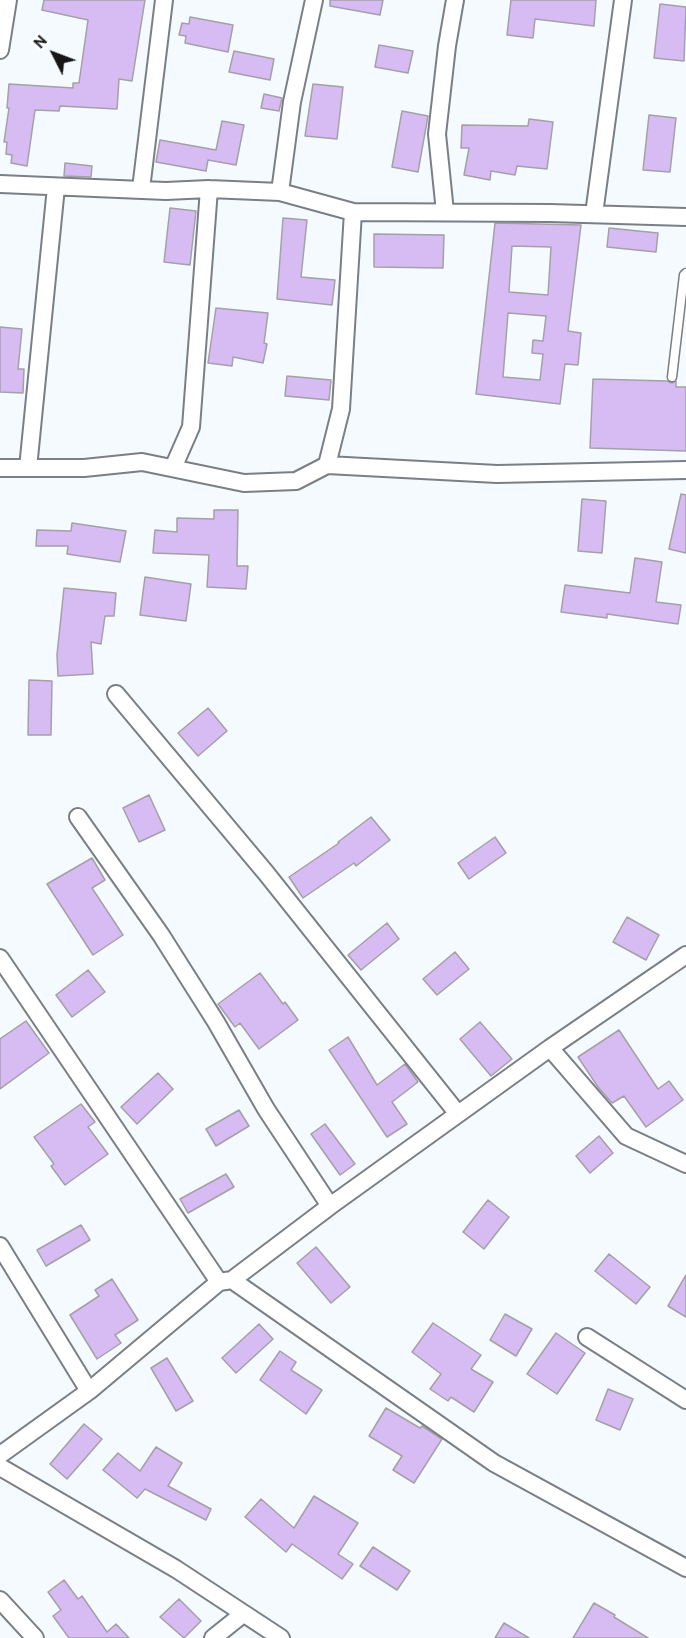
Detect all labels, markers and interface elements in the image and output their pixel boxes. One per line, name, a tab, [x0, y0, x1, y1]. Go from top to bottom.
north arrow	[24, 24, 84, 84]
text: N	[29, 31, 51, 52]

